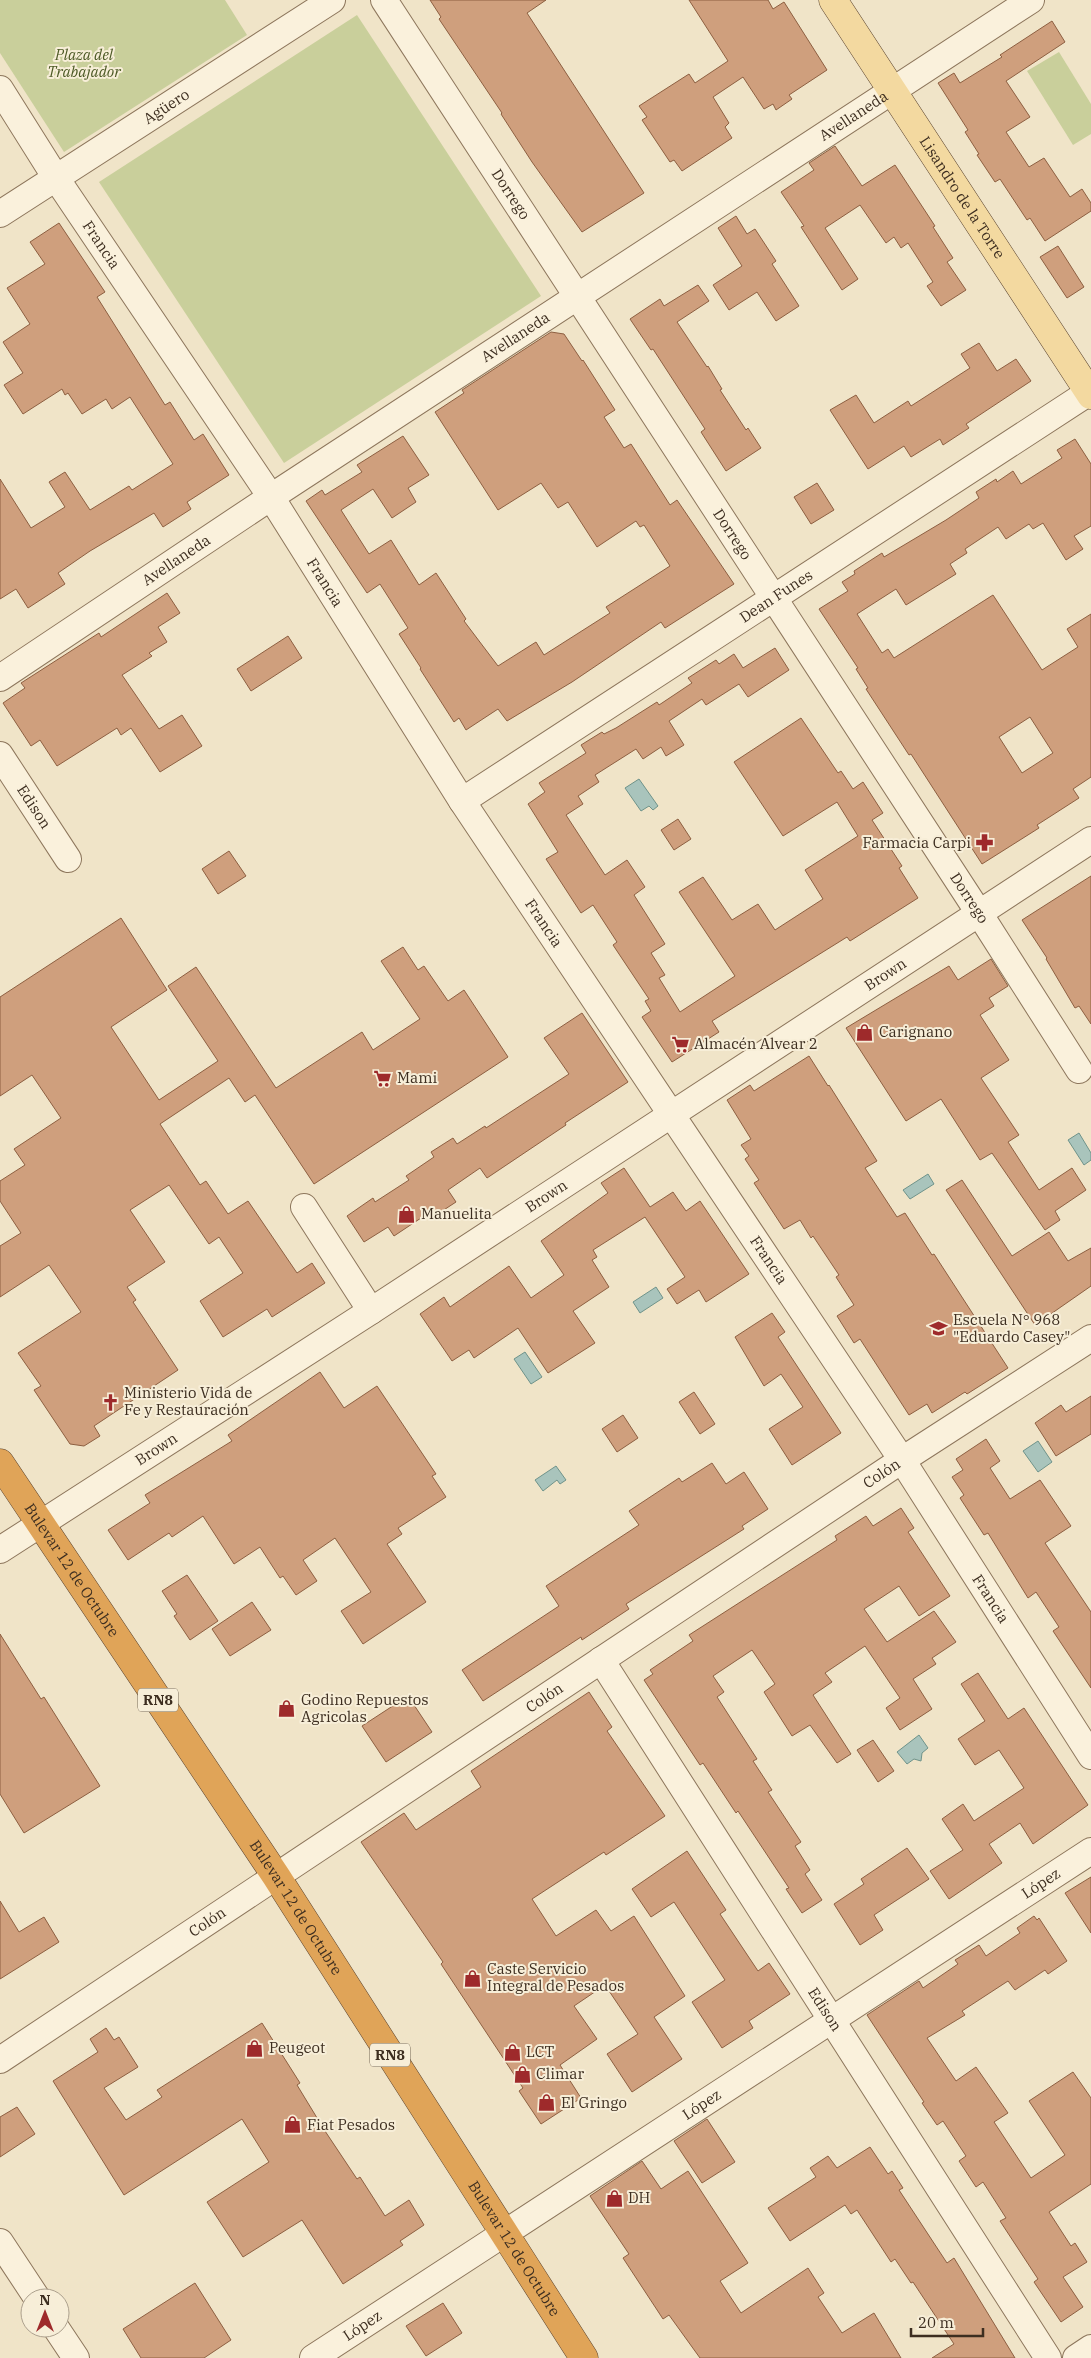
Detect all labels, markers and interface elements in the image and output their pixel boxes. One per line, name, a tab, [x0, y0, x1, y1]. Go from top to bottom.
park label: Plaza del Trabajador	[47, 45, 121, 81]
street label: Agüero	[140, 85, 193, 128]
street label: Avellaneda	[815, 86, 891, 145]
street label: Lisandro de la Torre	[916, 133, 1009, 262]
street label: Dorrego	[488, 165, 535, 223]
street label: Francia	[79, 217, 125, 273]
street label: Avellaneda	[477, 307, 553, 366]
street label: Dorrego	[709, 505, 756, 563]
street label: Avellaneda	[138, 530, 214, 589]
street label: Francia	[303, 554, 348, 610]
street label: Dean Funes	[736, 565, 816, 627]
street label: Edison	[13, 781, 56, 833]
place label: Farmacia Carpi	[862, 833, 971, 852]
pharmacy icon: Farmacia Carpi	[975, 833, 995, 853]
street label: Dorrego	[946, 869, 993, 927]
street label: Francia	[521, 895, 567, 951]
street label: Brown	[861, 953, 910, 995]
shop icon: Carignano	[855, 1022, 875, 1042]
place label: Carignano	[879, 1022, 952, 1041]
supermarket icon: Almacén Alvear 2	[670, 1034, 690, 1054]
place label: Almacén Alvear 2	[694, 1034, 818, 1053]
supermarket icon: Mami	[373, 1068, 393, 1088]
place label: Mami	[397, 1068, 438, 1087]
street label: Brown	[522, 1175, 571, 1216]
shop icon: Manuelita	[397, 1204, 417, 1224]
place label: Manuelita	[421, 1204, 492, 1223]
street label: Francia	[746, 1232, 792, 1288]
place label: Escuela N° 968 "Eduardo Casey"	[953, 1310, 1071, 1346]
school or university icon: Escuela N° 968 "Eduardo Casey"	[929, 1319, 949, 1339]
place label: Ministerio Vida de Fe y Restauración	[124, 1383, 252, 1419]
church icon: Ministerio Vida de Fe y Restauración	[100, 1392, 120, 1412]
street label: Brown	[131, 1428, 181, 1469]
street label: Colón	[859, 1454, 904, 1492]
street label: Bulevar 12 de Octubre	[21, 1499, 124, 1640]
street label: Francia	[969, 1571, 1014, 1627]
street label: Colón	[522, 1678, 567, 1717]
road number: RN8	[138, 1688, 178, 1712]
place label: Godino Repuestos Agricolas	[301, 1690, 429, 1726]
shop icon: Godino Repuestos Agricolas	[277, 1699, 297, 1719]
street label: Bulevar 12 de Octubre	[246, 1836, 347, 1978]
street label: López	[1018, 1864, 1064, 1903]
street label: Colón	[185, 1902, 230, 1941]
place label: Caste Servicio Integral de Pesados	[487, 1959, 624, 1995]
shop icon: Caste Servicio Integral de Pesados	[463, 1968, 483, 1988]
street label: Edison	[804, 1984, 847, 2035]
shop icon: Peugeot	[245, 2038, 265, 2058]
place label: Peugeot	[269, 2038, 325, 2057]
shop icon: LCT	[502, 2042, 522, 2062]
place label: LCT	[526, 2042, 554, 2061]
road number: RN8	[370, 2044, 410, 2066]
shop icon: Climar	[512, 2064, 532, 2084]
place label: Climar	[536, 2064, 584, 2083]
street label: López	[679, 2085, 724, 2124]
shop icon: El Gringo	[537, 2093, 557, 2113]
place label: El Gringo	[561, 2093, 627, 2112]
shop icon: Fiat Pesados	[283, 2115, 303, 2135]
place label: Fiat Pesados	[307, 2115, 395, 2134]
street label: Bulevar 12 de Octubre	[464, 2177, 565, 2320]
shop icon: DH	[604, 2188, 624, 2208]
place label: DH	[628, 2188, 650, 2207]
north arrow	[20, 2288, 70, 2338]
text: N	[39, 2291, 51, 2309]
street label: López	[339, 2306, 385, 2345]
scale bar	[911, 2306, 984, 2338]
text: 20 m	[918, 2313, 954, 2332]

